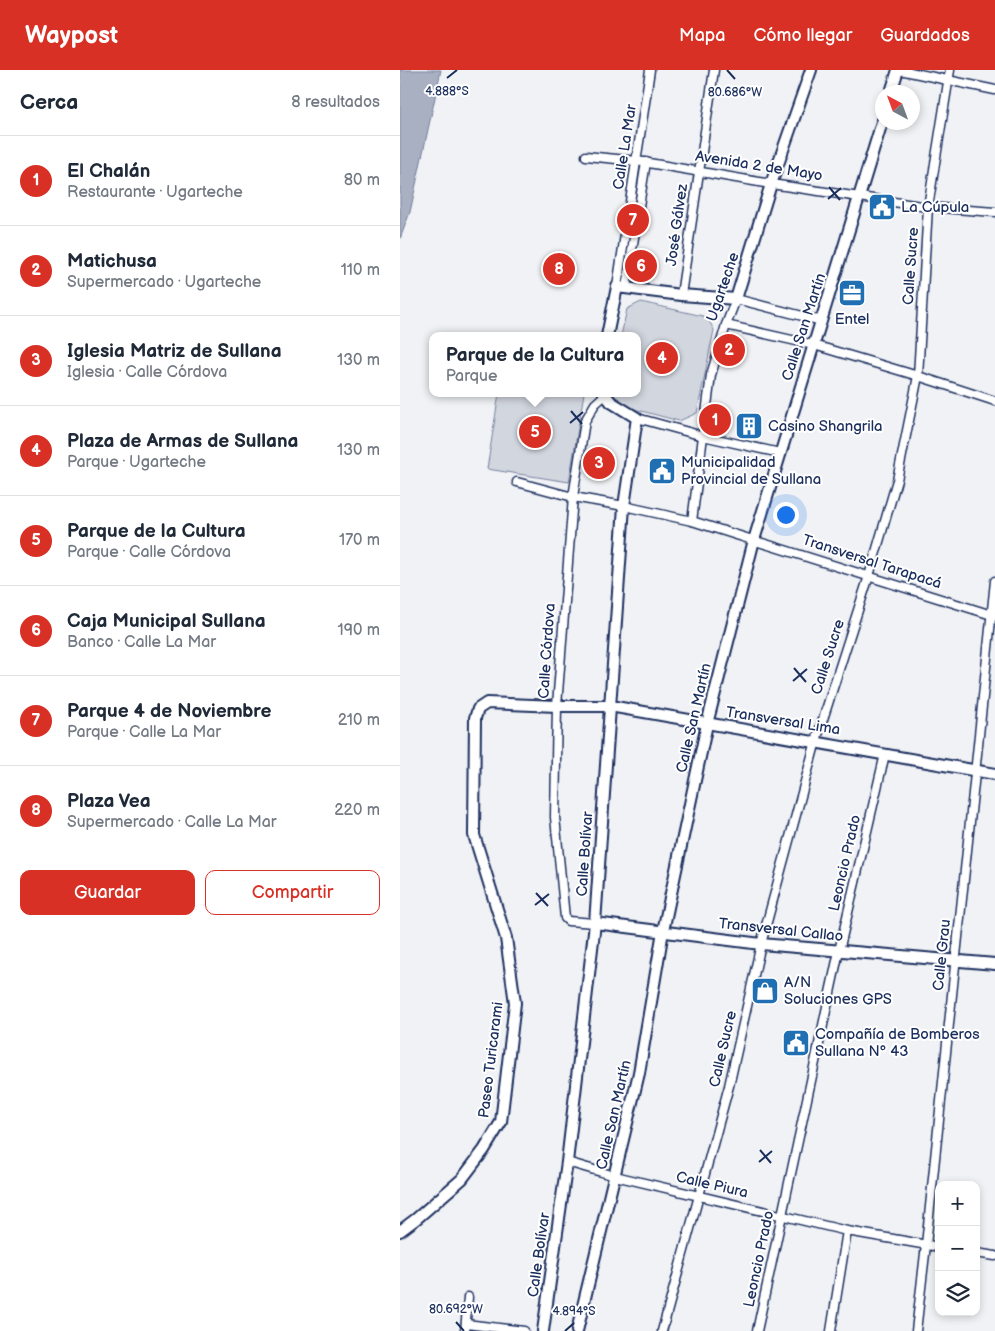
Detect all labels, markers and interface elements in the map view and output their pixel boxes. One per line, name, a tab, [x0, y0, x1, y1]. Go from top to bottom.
text: Waypost	[25, 21, 118, 50]
text: Mapa	[679, 25, 725, 46]
text: Cómo llegar	[753, 25, 852, 46]
text: Guardados	[880, 25, 970, 46]
text: 4.888°S	[425, 84, 469, 99]
text: 80.686°W	[708, 85, 762, 100]
north arrow	[875, 85, 920, 130]
text: Cerca	[20, 90, 78, 115]
text: 8 resultados	[291, 93, 380, 112]
street label: Calle La Mar	[609, 102, 641, 191]
street label: Avenida 2 de Mayo	[694, 147, 824, 185]
text: El Chalán	[67, 160, 150, 183]
text: 1	[33, 171, 39, 190]
text: 80 m	[344, 171, 380, 190]
street label: José Gálvez	[662, 182, 692, 267]
text: Restaurante · Ugarteche	[67, 183, 243, 202]
public building icon: La Cúpula	[867, 192, 897, 222]
place label: La Cúpula	[901, 198, 969, 217]
pin: 7	[617, 201, 649, 239]
street label: Calle Sucre	[899, 226, 923, 305]
pin: 6	[625, 247, 657, 285]
text: Matichusa	[67, 250, 157, 273]
pin: 8	[543, 250, 575, 288]
street label: Ugarteche	[702, 250, 744, 324]
text: 2	[31, 261, 41, 280]
text: 110 m	[341, 261, 380, 280]
street label: Calle San Martín	[778, 271, 830, 383]
text: Supermercado · Ugarteche	[67, 273, 261, 292]
office icon: Entel	[837, 278, 867, 308]
place label: Entel	[835, 310, 869, 329]
pin: 2	[713, 331, 745, 369]
popup	[429, 332, 641, 397]
pin: 4	[646, 339, 678, 377]
text: Iglesia Matriz de Sullana	[67, 340, 282, 363]
text: Parque de la Cultura	[446, 344, 624, 367]
text: 3	[31, 351, 41, 370]
text: 130 m	[337, 351, 380, 370]
text: Iglesia · Calle Córdova	[67, 363, 227, 382]
text: Parque	[446, 367, 497, 386]
pin: 1	[699, 401, 731, 439]
building icon: Casino Shangrila	[734, 411, 764, 441]
pin: 5	[519, 413, 551, 451]
place label: Casino Shangrila	[768, 417, 882, 436]
text: Plaza de Armas de Sullana	[67, 430, 298, 453]
text: 4	[31, 441, 41, 460]
text: 130 m	[337, 441, 380, 460]
pin: 3	[583, 444, 615, 482]
text: Parque · Ugarteche	[67, 453, 206, 472]
place label: Municipalidad Provincial de Sullana	[681, 453, 821, 489]
public building icon: Municipalidad Provincial de Sullana	[647, 456, 677, 486]
your location	[773, 502, 799, 528]
text: Parque de la Cultura	[67, 520, 246, 543]
text: 5	[31, 531, 41, 550]
text: 170 m	[339, 531, 380, 550]
street label: Transversal Tarapacá	[800, 531, 944, 593]
text: Parque · Calle Córdova	[67, 543, 231, 562]
street label: Calle Córdova	[534, 603, 560, 699]
text: Caja Municipal Sullana	[67, 610, 266, 633]
street label: Calle Sucre	[807, 617, 849, 697]
text: 6	[31, 621, 41, 640]
text: 190 m	[338, 621, 380, 640]
text: Banco · Calle La Mar	[67, 633, 216, 652]
street label: Calle San Martín	[672, 661, 716, 775]
text: Parque 4 de Noviembre	[67, 700, 271, 723]
street label: Transversal Lima	[724, 703, 842, 739]
text: 7	[32, 711, 40, 730]
text: 210 m	[338, 711, 380, 730]
text: Parque · Calle La Mar	[67, 723, 221, 742]
text: Plaza Vea	[67, 790, 151, 813]
text: 8	[31, 801, 41, 820]
text: 220 m	[334, 801, 380, 820]
street label: Calle Bolívar	[573, 810, 597, 897]
text: Supermercado · Calle La Mar	[67, 813, 277, 832]
street label: Leoncio Prado	[825, 813, 865, 913]
button: Guardar	[20, 870, 195, 915]
button: Compartir	[205, 870, 380, 915]
street label: Transversal Callao	[718, 914, 844, 946]
street label: Calle Grau	[929, 918, 955, 992]
place label: A/N Soluciones GPS	[784, 973, 892, 1009]
shop icon: A/N Soluciones GPS	[750, 976, 780, 1006]
street label: Paseo Turicarami	[474, 1001, 508, 1119]
street label: Calle Sucre	[705, 1009, 741, 1089]
place label: Compañía de Bomberos Sullana Nº 43	[815, 1025, 980, 1061]
public building icon: Compañía de Bomberos Sullana Nº 43	[781, 1028, 811, 1058]
street label: Calle San Martín	[592, 1058, 636, 1172]
street label: Calle Piura	[674, 1167, 750, 1203]
map controls	[935, 1181, 980, 1316]
button: +	[935, 1181, 980, 1226]
street label: Leoncio Prado	[739, 1209, 779, 1309]
street label: Calle Bolívar	[524, 1211, 554, 1299]
button: −	[935, 1226, 980, 1271]
button: layers	[935, 1271, 980, 1316]
text: 80.692°W	[429, 1302, 483, 1317]
text: 4.894°S	[552, 1304, 596, 1319]

